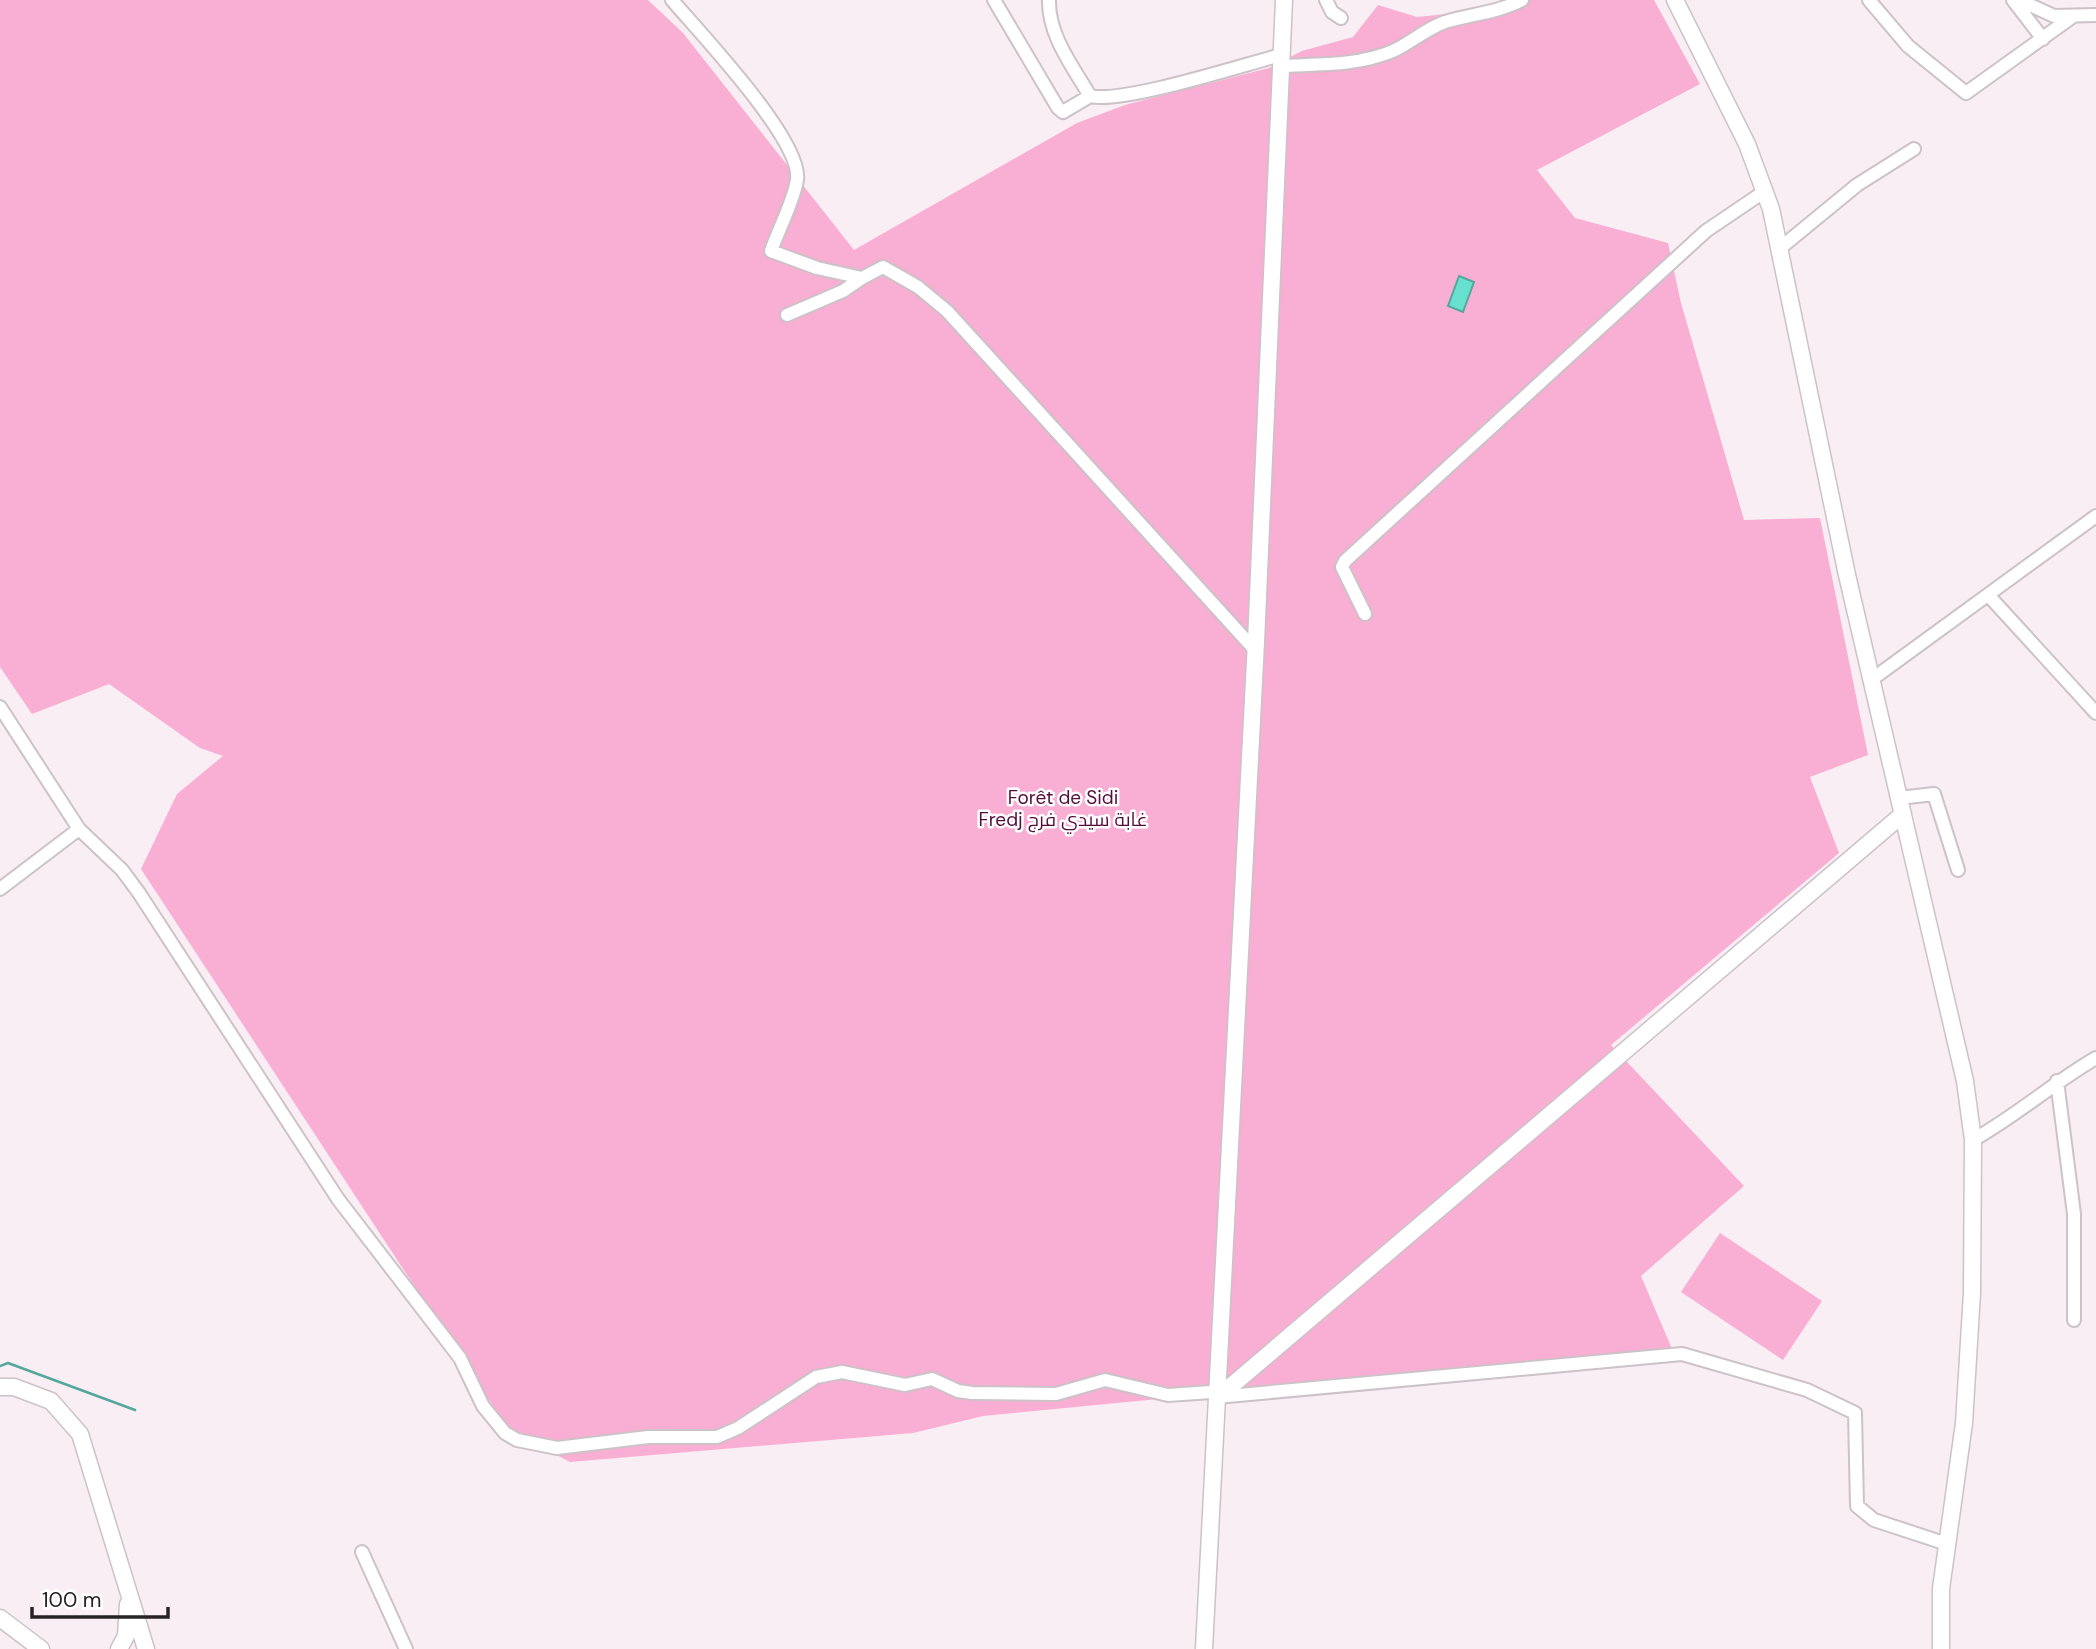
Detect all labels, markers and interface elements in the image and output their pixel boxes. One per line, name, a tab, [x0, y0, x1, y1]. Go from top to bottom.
park label: Forêt de Sidi Fredj غابة سيدي فرج	[979, 785, 1147, 834]
scale bar	[32, 1576, 168, 1620]
text: 100 m	[42, 1586, 102, 1614]

